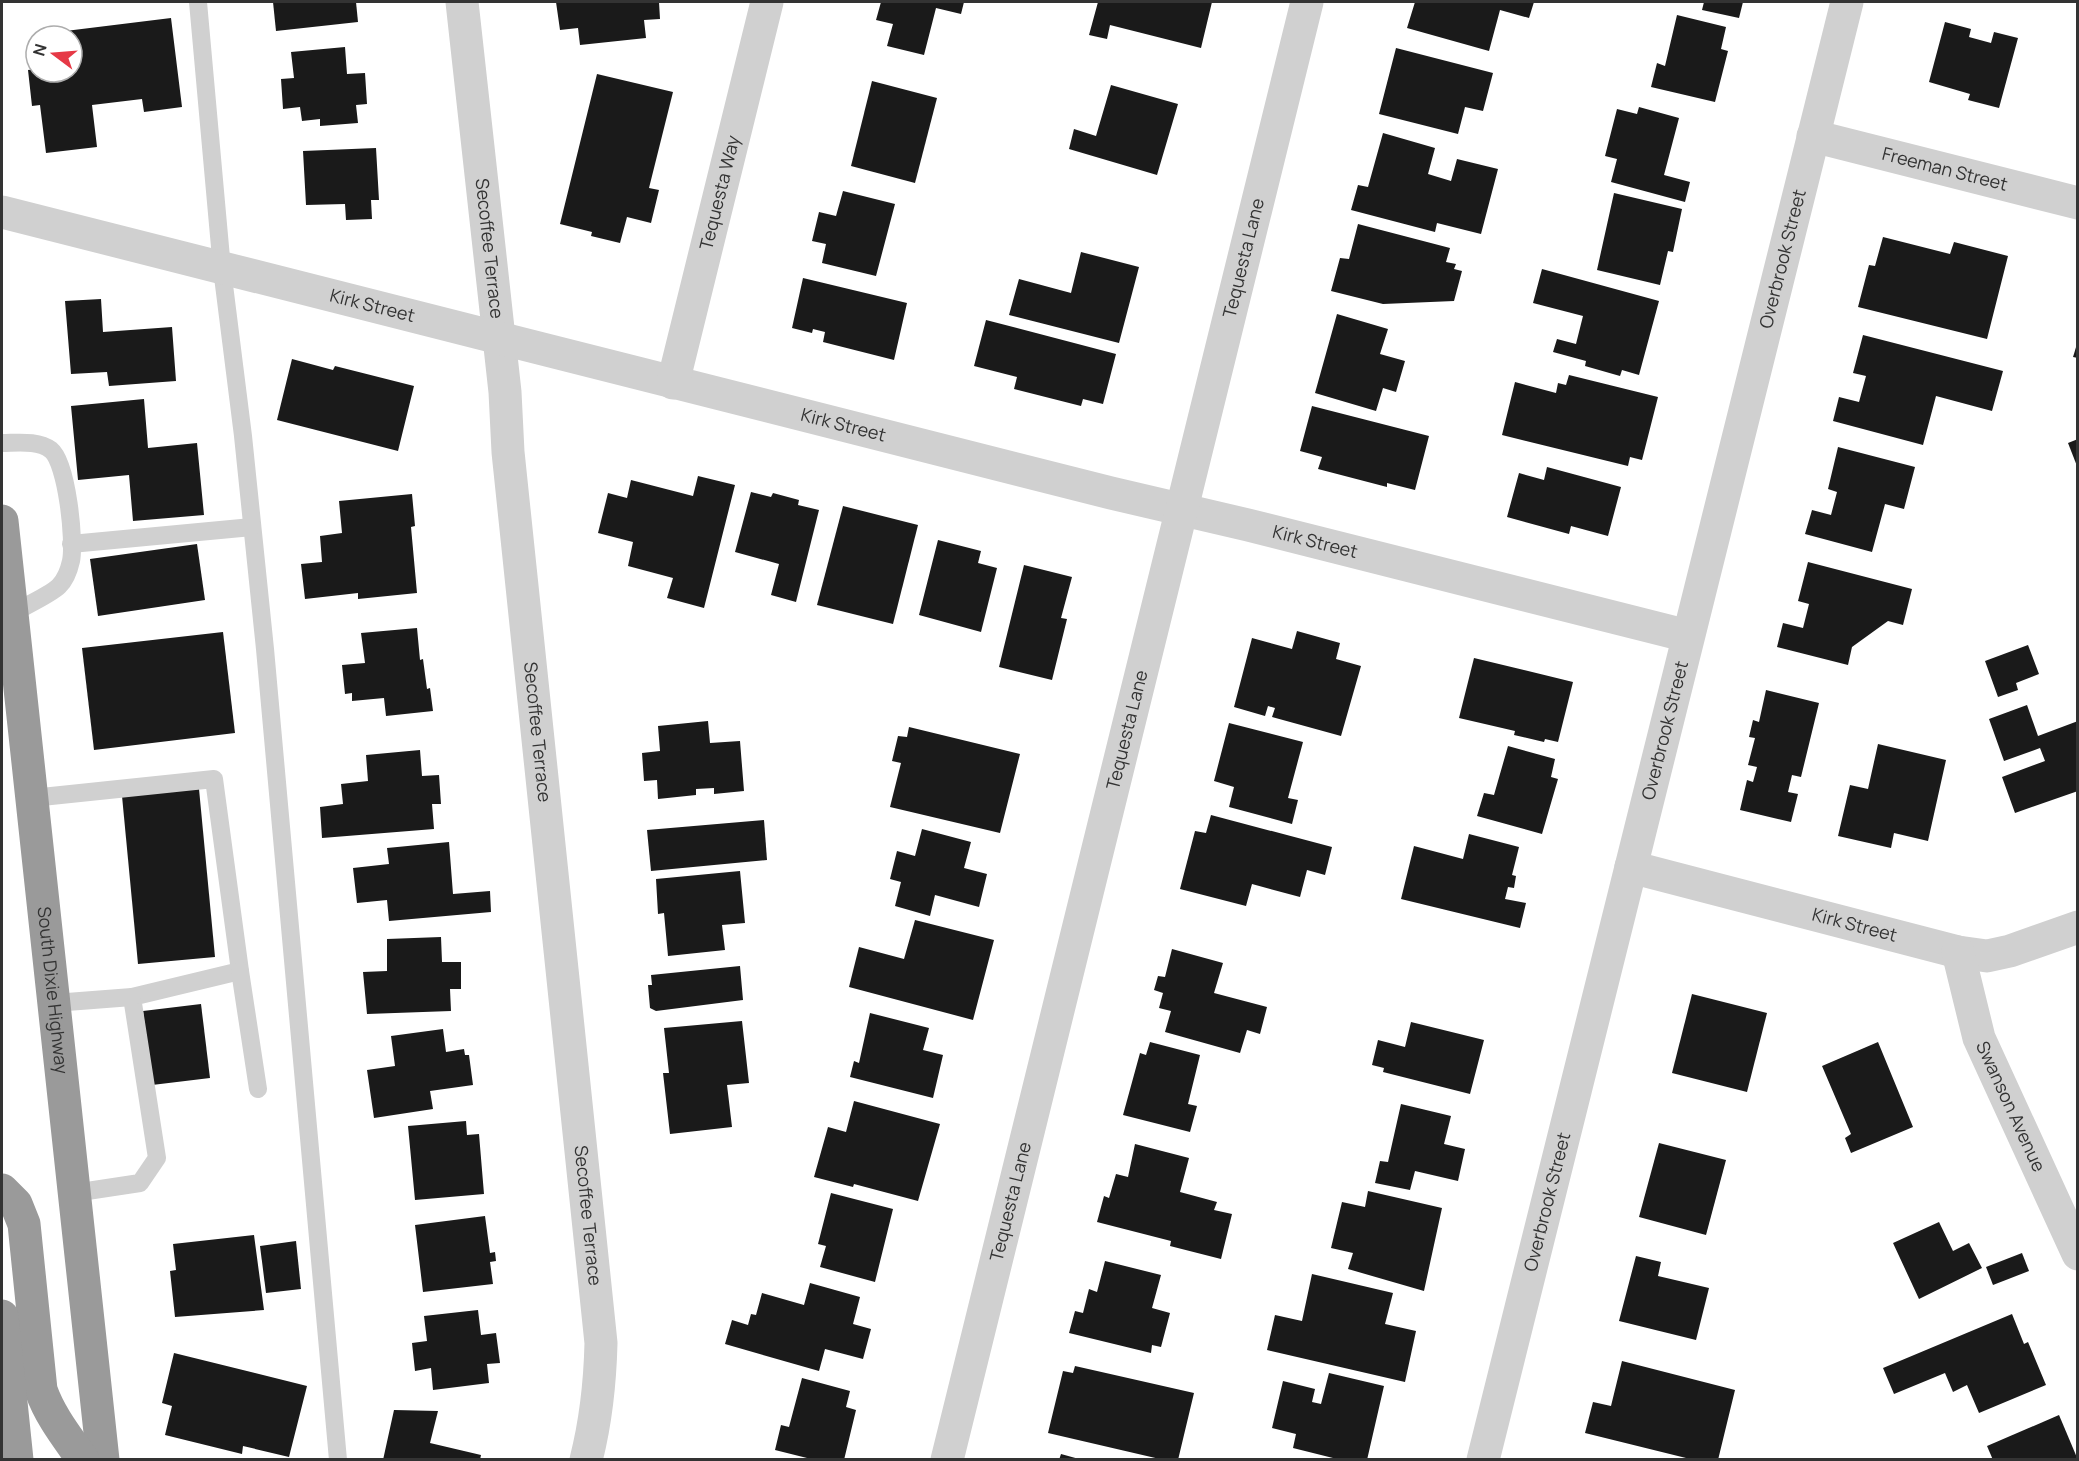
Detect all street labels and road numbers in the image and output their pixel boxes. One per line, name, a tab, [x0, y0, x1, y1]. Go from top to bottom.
street label: Tequesta Way	[693, 132, 745, 252]
street label: Freeman Street	[1880, 141, 2010, 196]
street label: Secoffee Terrace	[471, 177, 510, 320]
street label: Overbrook Street	[1753, 187, 1811, 331]
street label: Tequesta Lane	[1216, 196, 1269, 320]
street label: Kirk Street	[327, 283, 418, 327]
street label: Kirk Street	[799, 402, 889, 447]
street label: Kirk Street	[1270, 519, 1360, 563]
street label: Overbrook Street	[1635, 658, 1693, 802]
street label: Secoffee Terrace	[519, 661, 557, 803]
street label: Tequesta Lane	[1100, 667, 1153, 792]
street label: Kirk Street	[1810, 902, 1900, 947]
street label: South Dixie Highway	[33, 905, 74, 1076]
street label: Swanson Avenue	[1971, 1037, 2052, 1175]
street label: Overbrook Street	[1518, 1130, 1575, 1274]
street label: Tequesta Lane	[983, 1139, 1036, 1264]
street label: Secoffee Terrace	[569, 1144, 608, 1287]

